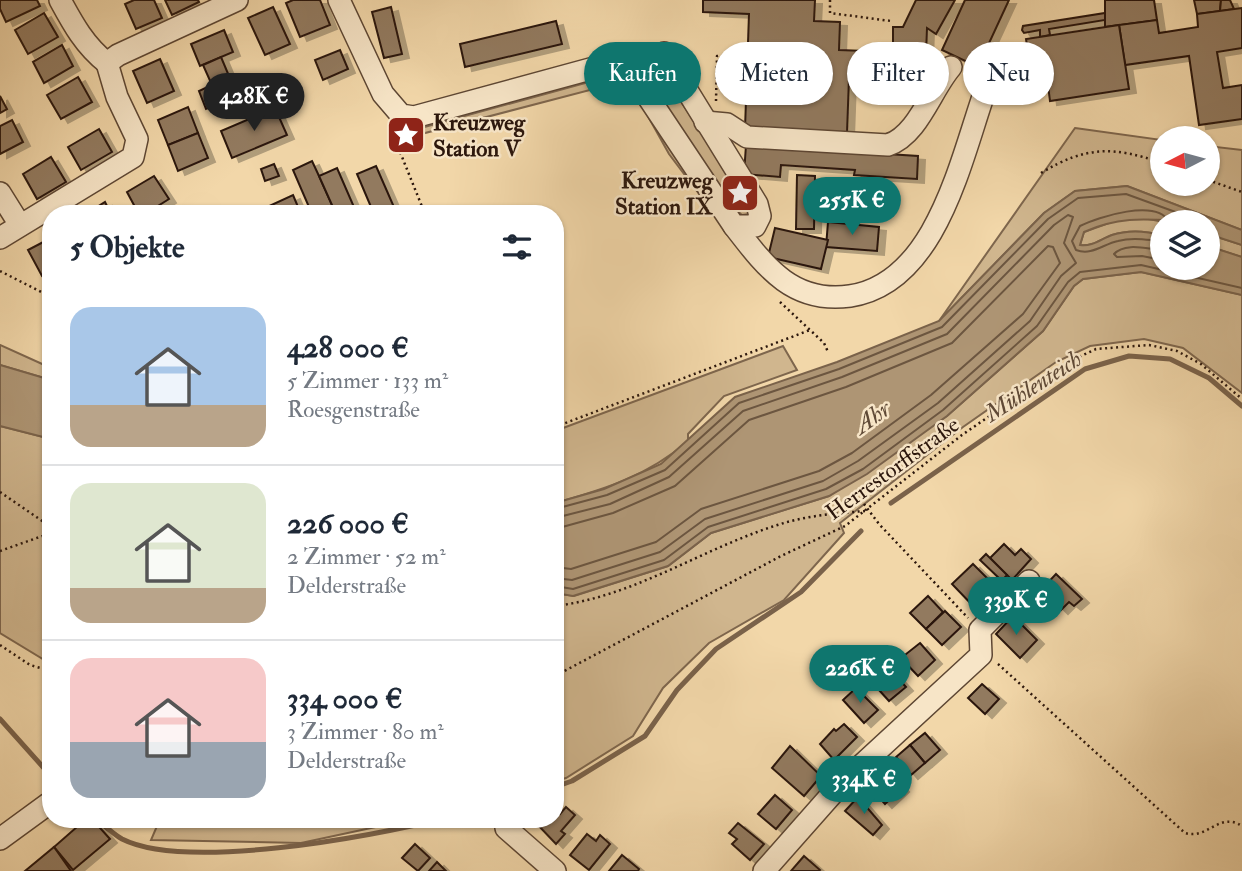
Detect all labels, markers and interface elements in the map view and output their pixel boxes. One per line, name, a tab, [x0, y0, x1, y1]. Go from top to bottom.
chip: Kaufen	[584, 42, 701, 105]
chip: Mieten	[715, 42, 833, 105]
chip: Filter	[847, 42, 949, 105]
chip: Neu	[963, 42, 1054, 105]
pin: 428K €	[197, 74, 311, 133]
text: 428K €	[219, 81, 289, 110]
place label: Kreuzweg Station V	[433, 108, 527, 163]
place icon: Kreuzweg Station V	[385, 114, 427, 156]
north arrow	[1150, 126, 1220, 196]
map controls	[1150, 126, 1220, 280]
place label: Kreuzweg Station IX	[615, 166, 715, 221]
place icon: Kreuzweg Station IX	[719, 172, 761, 214]
pin: 255K €	[795, 177, 909, 237]
text: 255K €	[819, 185, 885, 214]
button: layers	[1150, 210, 1220, 280]
icon: filters	[498, 228, 536, 266]
text: 5 Objekte	[70, 229, 184, 266]
text: 428 000 €	[287, 329, 409, 366]
icon: home	[126, 335, 210, 419]
water label: Mühlenteich	[977, 343, 1088, 430]
text: 5 Zimmer · 133 m²	[287, 366, 448, 395]
water label: Ahr	[845, 393, 898, 443]
text: Roesgenstraße	[287, 395, 420, 424]
street label: Herrestorffstraße	[820, 410, 965, 527]
text: 226 000 €	[287, 505, 409, 542]
icon: home	[126, 511, 210, 595]
text: 2 Zimmer · 52 m²	[287, 542, 446, 571]
text: Delderstraße	[287, 571, 406, 600]
pin: 339K €	[959, 578, 1073, 637]
text: 339K €	[984, 585, 1048, 614]
pin: 226K €	[803, 646, 917, 705]
text: 226K €	[825, 653, 895, 682]
text: 334 000 €	[287, 680, 402, 717]
icon: home	[126, 686, 210, 770]
text: 3 Zimmer · 80 m²	[287, 717, 444, 746]
text: Delderstraße	[287, 746, 406, 775]
pin: 334K €	[807, 756, 921, 816]
text: 334K €	[832, 764, 896, 793]

